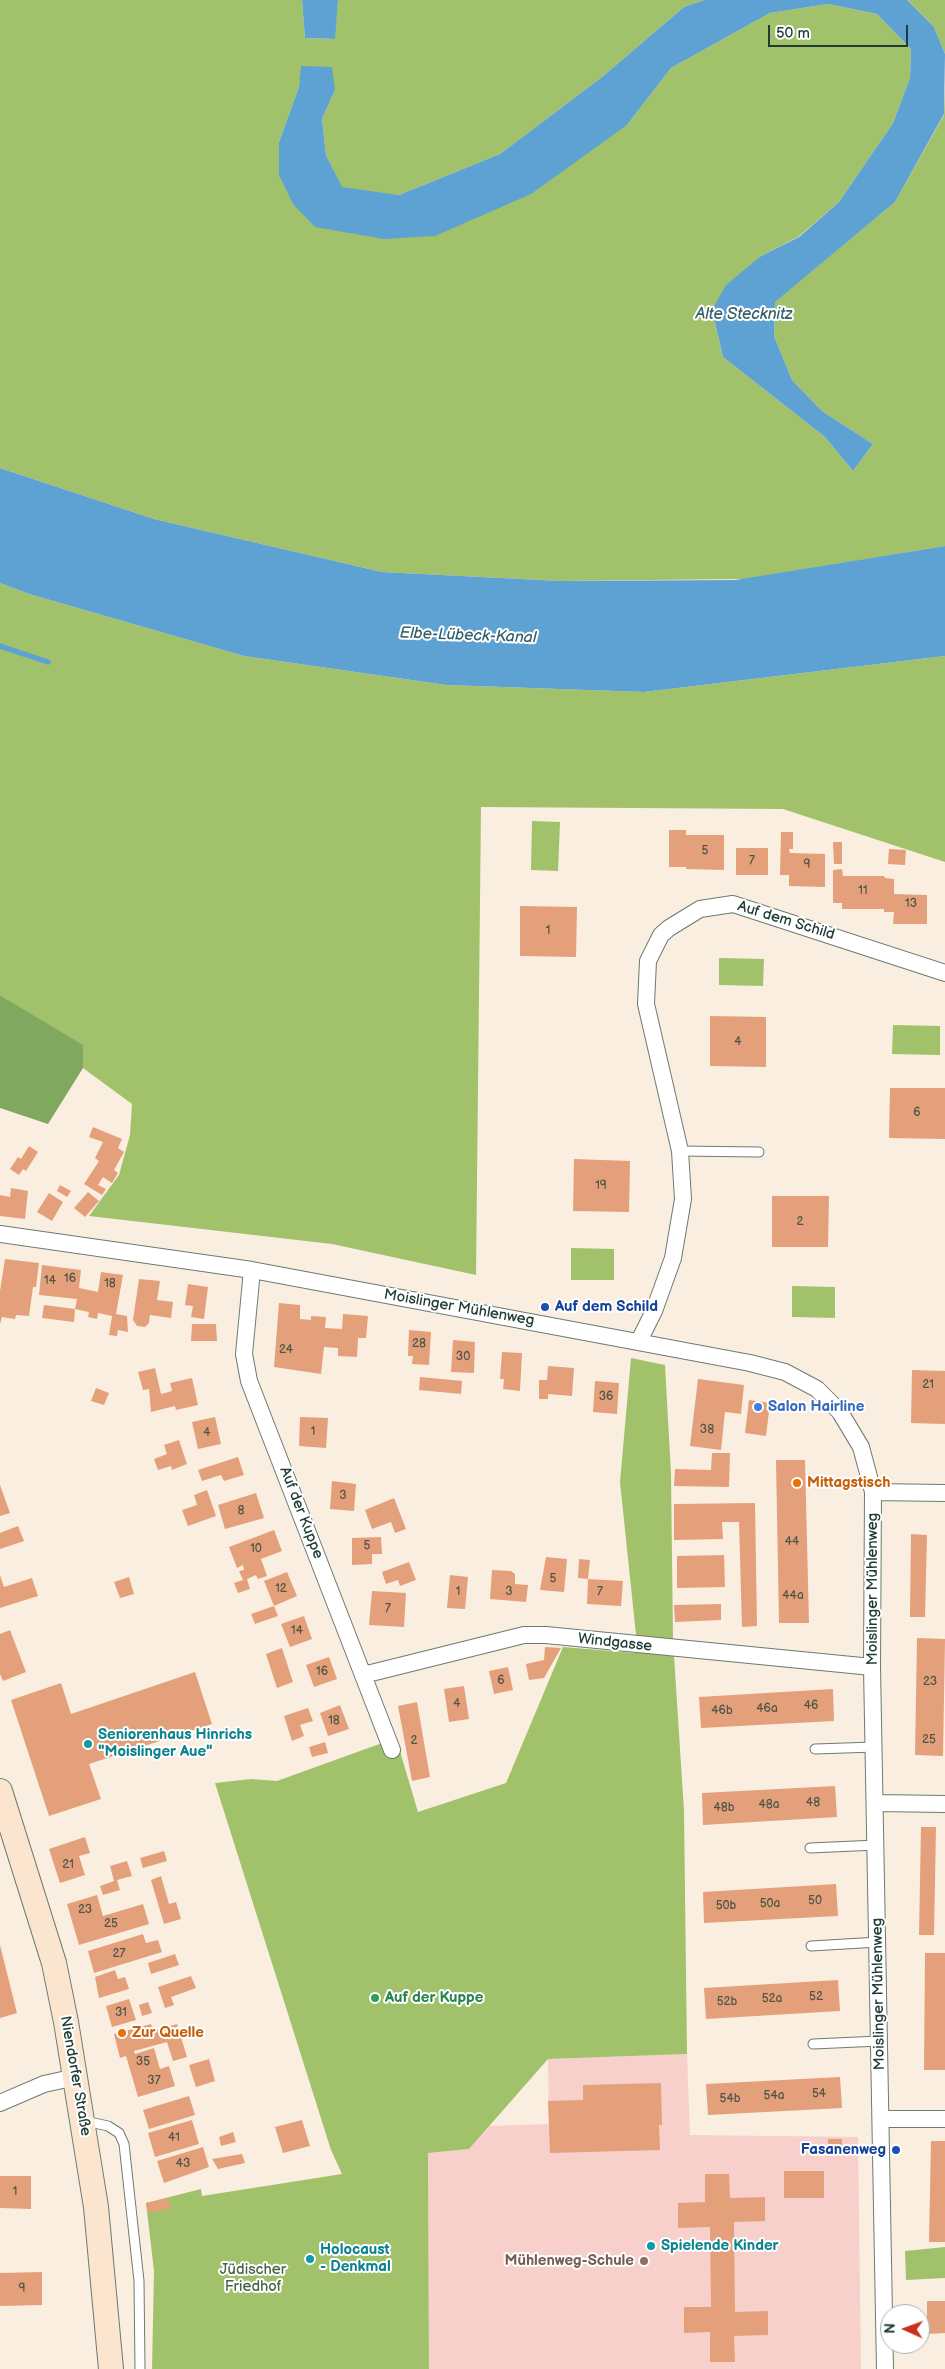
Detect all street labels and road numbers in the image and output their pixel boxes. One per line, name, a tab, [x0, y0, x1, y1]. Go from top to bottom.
street label: Auf dem Schild	[735, 898, 837, 944]
street label: Moislinger Mühlenweg	[382, 1286, 536, 1330]
street label: Auf der Kuppe	[275, 1464, 327, 1562]
street label: Moislinger Mühlenweg	[864, 1513, 882, 1665]
street label: Windgasse	[577, 1630, 653, 1656]
street label: Moislinger Mühlenweg	[869, 1918, 889, 2070]
street label: Niendorfer Straße	[56, 2015, 94, 2137]

